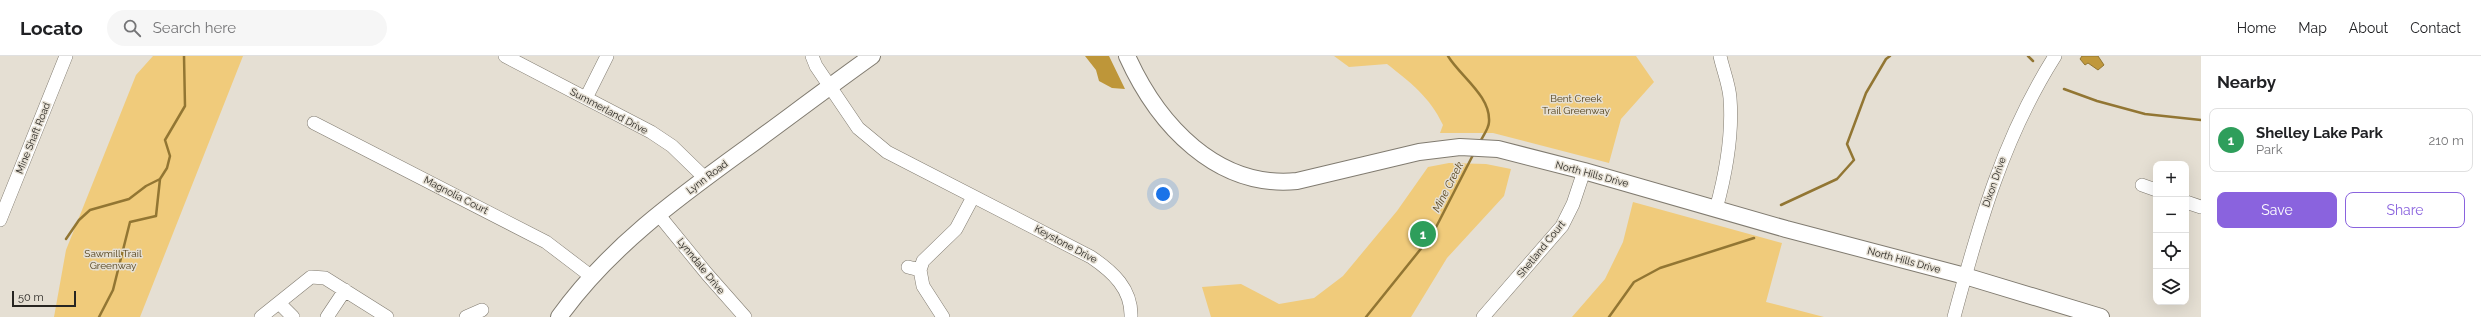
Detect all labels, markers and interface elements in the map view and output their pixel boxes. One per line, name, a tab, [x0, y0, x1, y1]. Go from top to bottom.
search box	[107, 10, 387, 46]
text: Locato	[20, 17, 83, 39]
icon: search	[121, 17, 143, 39]
text: Search here	[153, 19, 236, 37]
text: Home	[2237, 20, 2276, 36]
text: Map	[2298, 20, 2327, 36]
text: About	[2349, 20, 2388, 36]
text: Contact	[2410, 20, 2461, 36]
text: Nearby	[2217, 72, 2276, 92]
street label: Summerland Drive	[568, 86, 650, 136]
park label: Bent Creek Trail Greenway	[1542, 93, 1611, 116]
street label: Mine Shaft Road	[14, 101, 52, 175]
text: Shelley Lake Park	[2256, 124, 2383, 142]
text: 1	[2228, 133, 2234, 148]
text: 210 m	[2428, 133, 2464, 148]
text: Park	[2256, 142, 2283, 157]
street label: Dixon Drive	[1980, 155, 2008, 209]
street label: Lynn Road	[684, 158, 730, 196]
street label: North Hills Drive	[1554, 159, 1630, 189]
water label: Mine Creek	[1430, 160, 1466, 214]
map controls	[2153, 161, 2189, 305]
button: +	[2153, 161, 2189, 197]
street label: Magnolia Court	[422, 174, 491, 216]
your location	[1153, 184, 1173, 204]
button: Save	[2217, 192, 2337, 228]
button: Share	[2345, 192, 2465, 228]
button: −	[2153, 197, 2189, 233]
street label: Shetland Court	[1515, 218, 1568, 279]
pin: 1	[1410, 219, 1436, 249]
street label: Keystone Drive	[1033, 223, 1099, 265]
button: locate	[2153, 233, 2189, 269]
street label: Lynndale Drive	[675, 236, 727, 296]
street label: North Hills Drive	[1866, 245, 1942, 275]
park label: Sawmill Trail Greenway	[84, 248, 142, 271]
button: layers	[2153, 269, 2189, 305]
scale bar	[12, 289, 76, 308]
text: 50 m	[18, 291, 44, 304]

